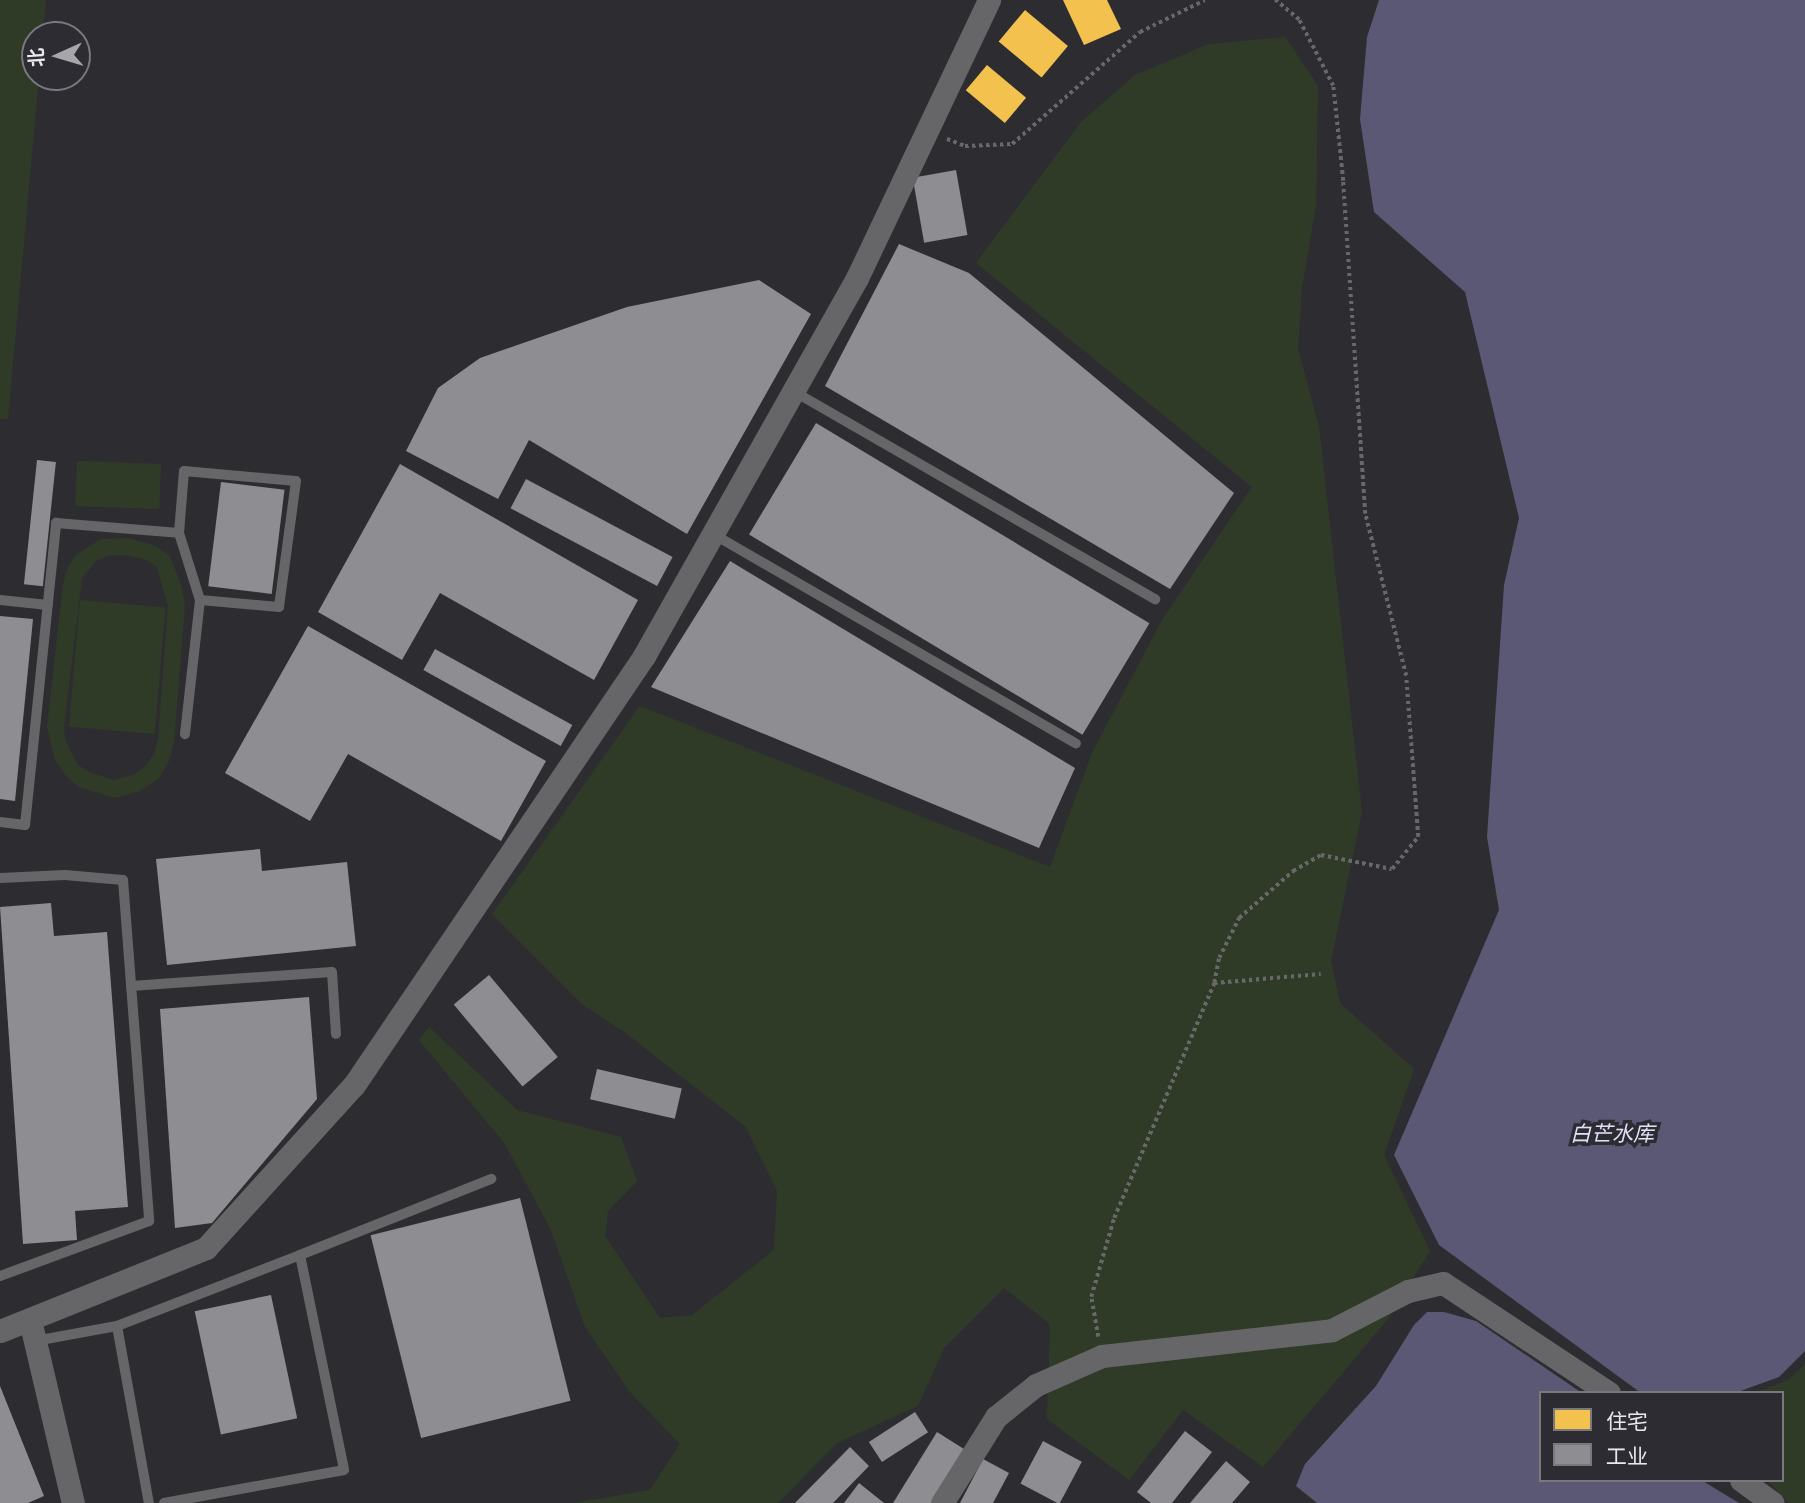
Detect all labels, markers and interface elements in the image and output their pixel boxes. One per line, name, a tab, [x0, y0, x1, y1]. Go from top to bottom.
north arrow	[21, 21, 91, 91]
text: 北	[25, 47, 48, 68]
water label: 白芒水库	[1570, 1121, 1654, 1147]
legend	[1539, 1391, 1784, 1482]
text: 住宅	[1606, 1410, 1648, 1433]
text: 工业	[1606, 1445, 1648, 1468]

